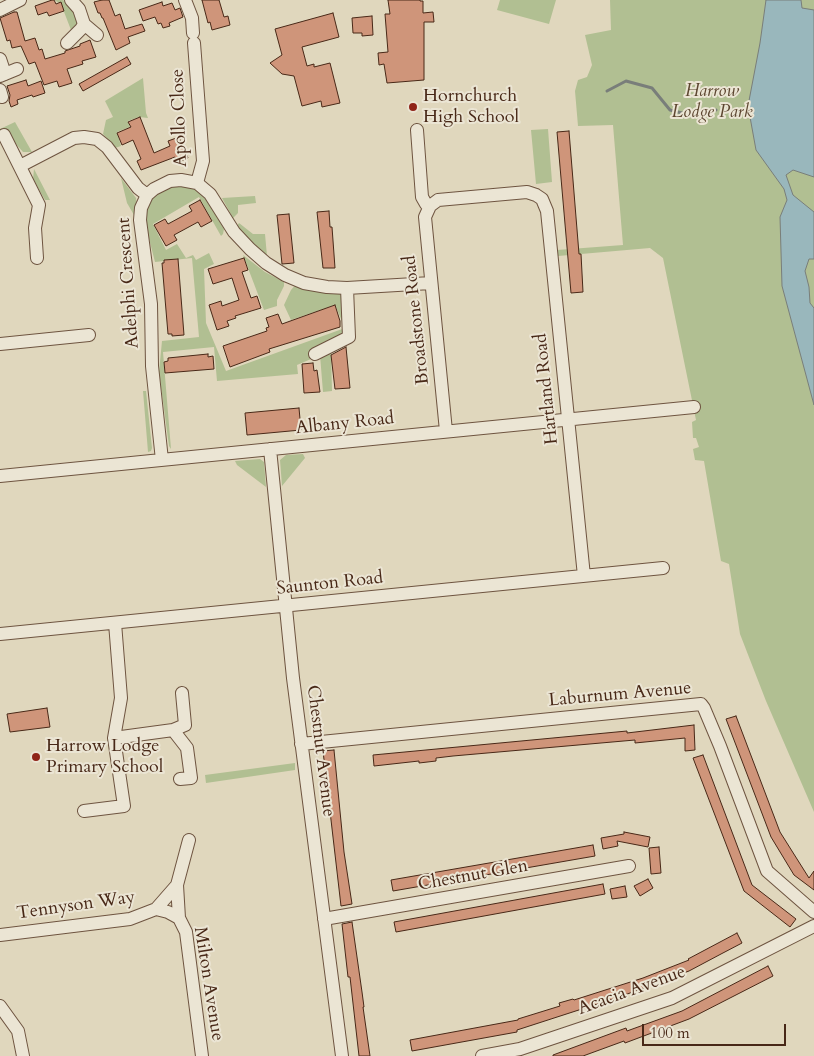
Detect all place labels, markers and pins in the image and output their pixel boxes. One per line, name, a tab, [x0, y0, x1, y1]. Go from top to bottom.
place label: Hornchurch High School	[423, 86, 519, 128]
marker: Hornchurch High School	[407, 101, 419, 113]
place label: Harrow Lodge Primary School	[46, 736, 163, 779]
marker: Harrow Lodge Primary School	[30, 751, 42, 763]

